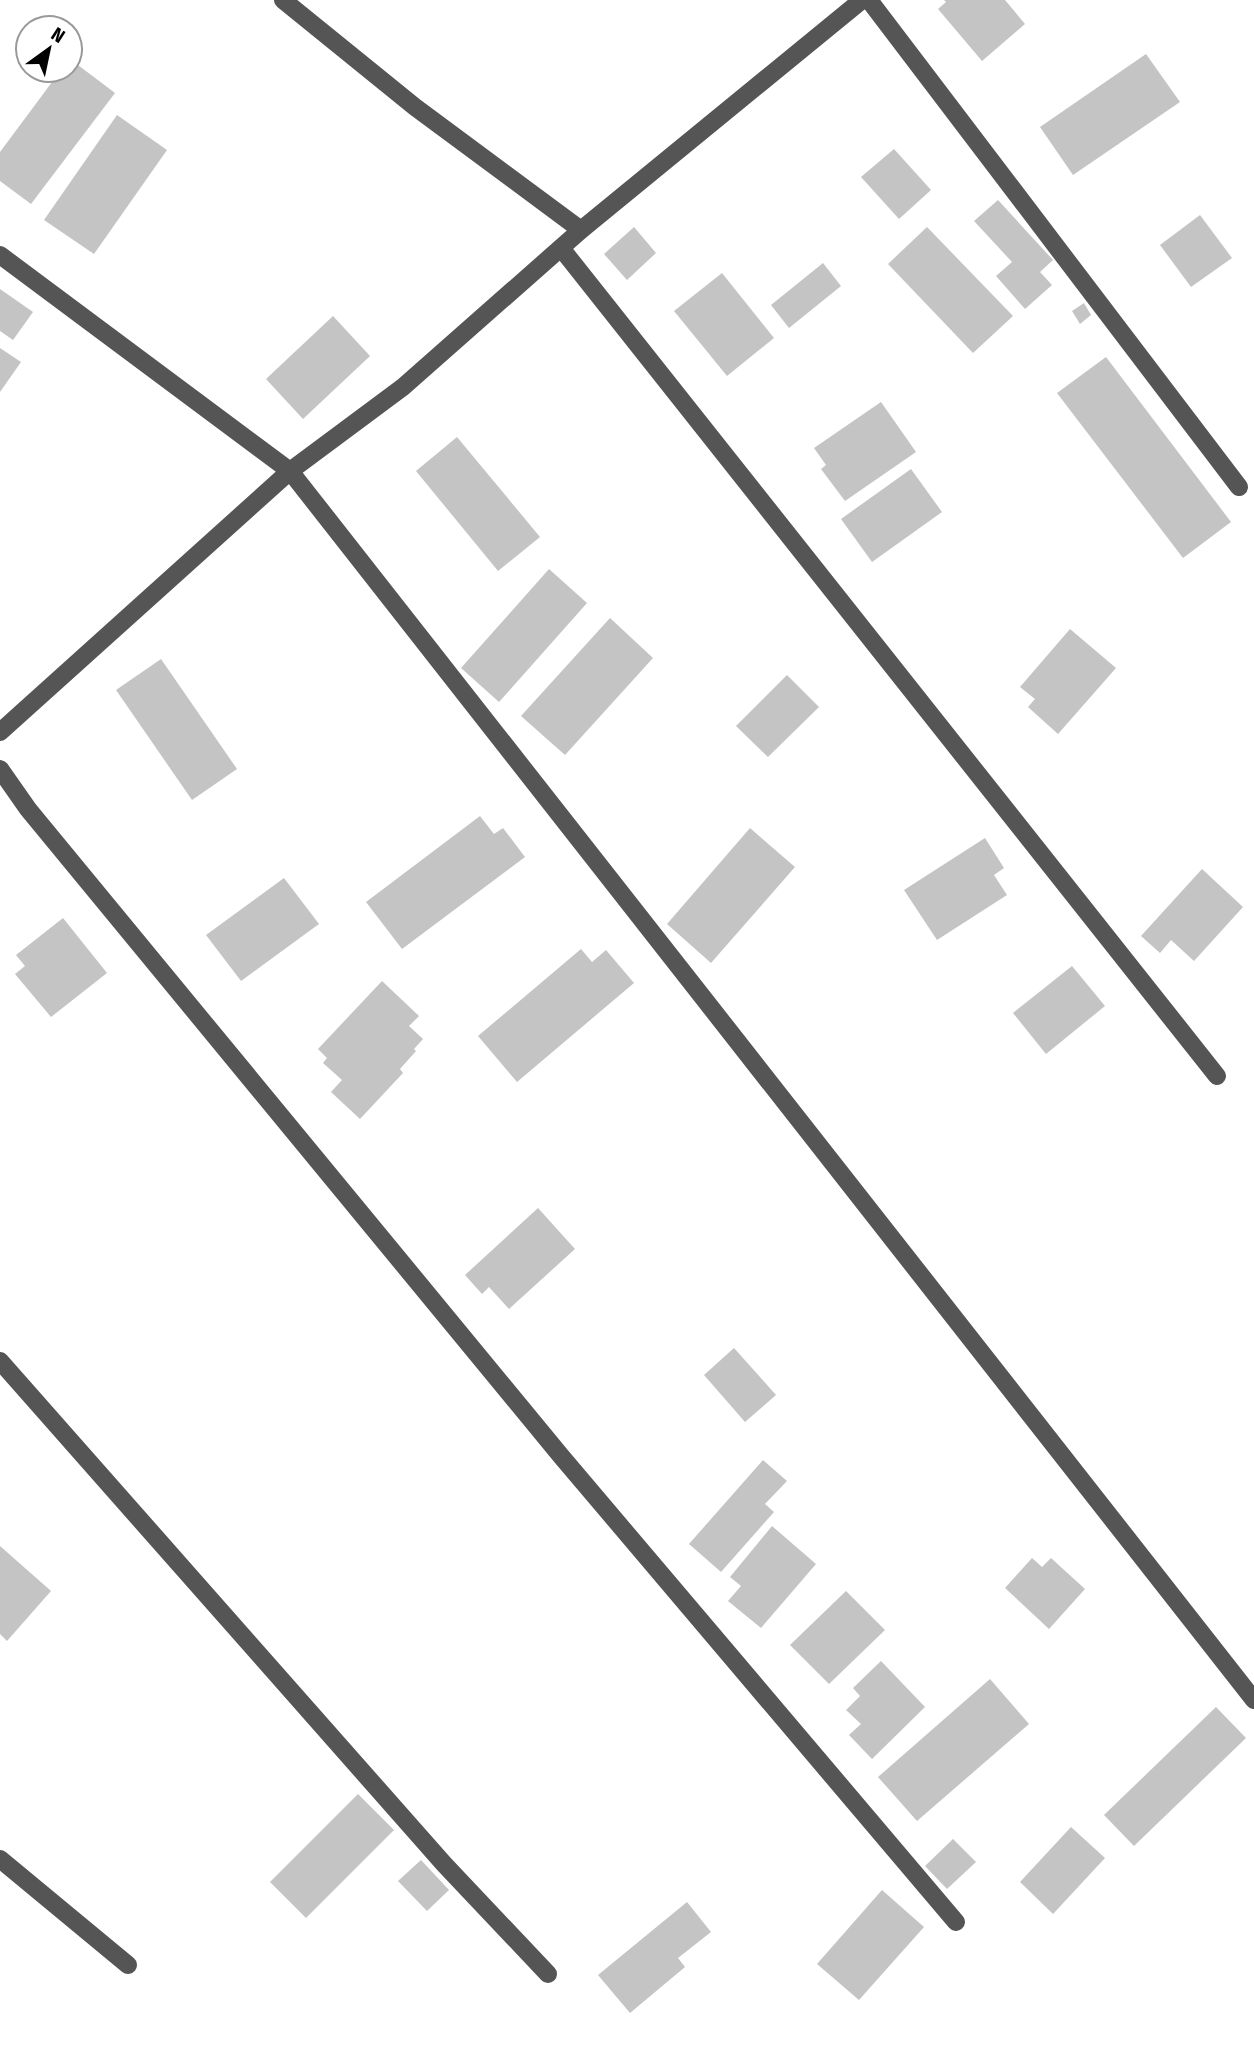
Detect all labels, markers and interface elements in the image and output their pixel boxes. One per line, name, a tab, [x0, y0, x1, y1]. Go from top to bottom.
north arrow	[14, 14, 84, 84]
text: N	[47, 22, 69, 48]

